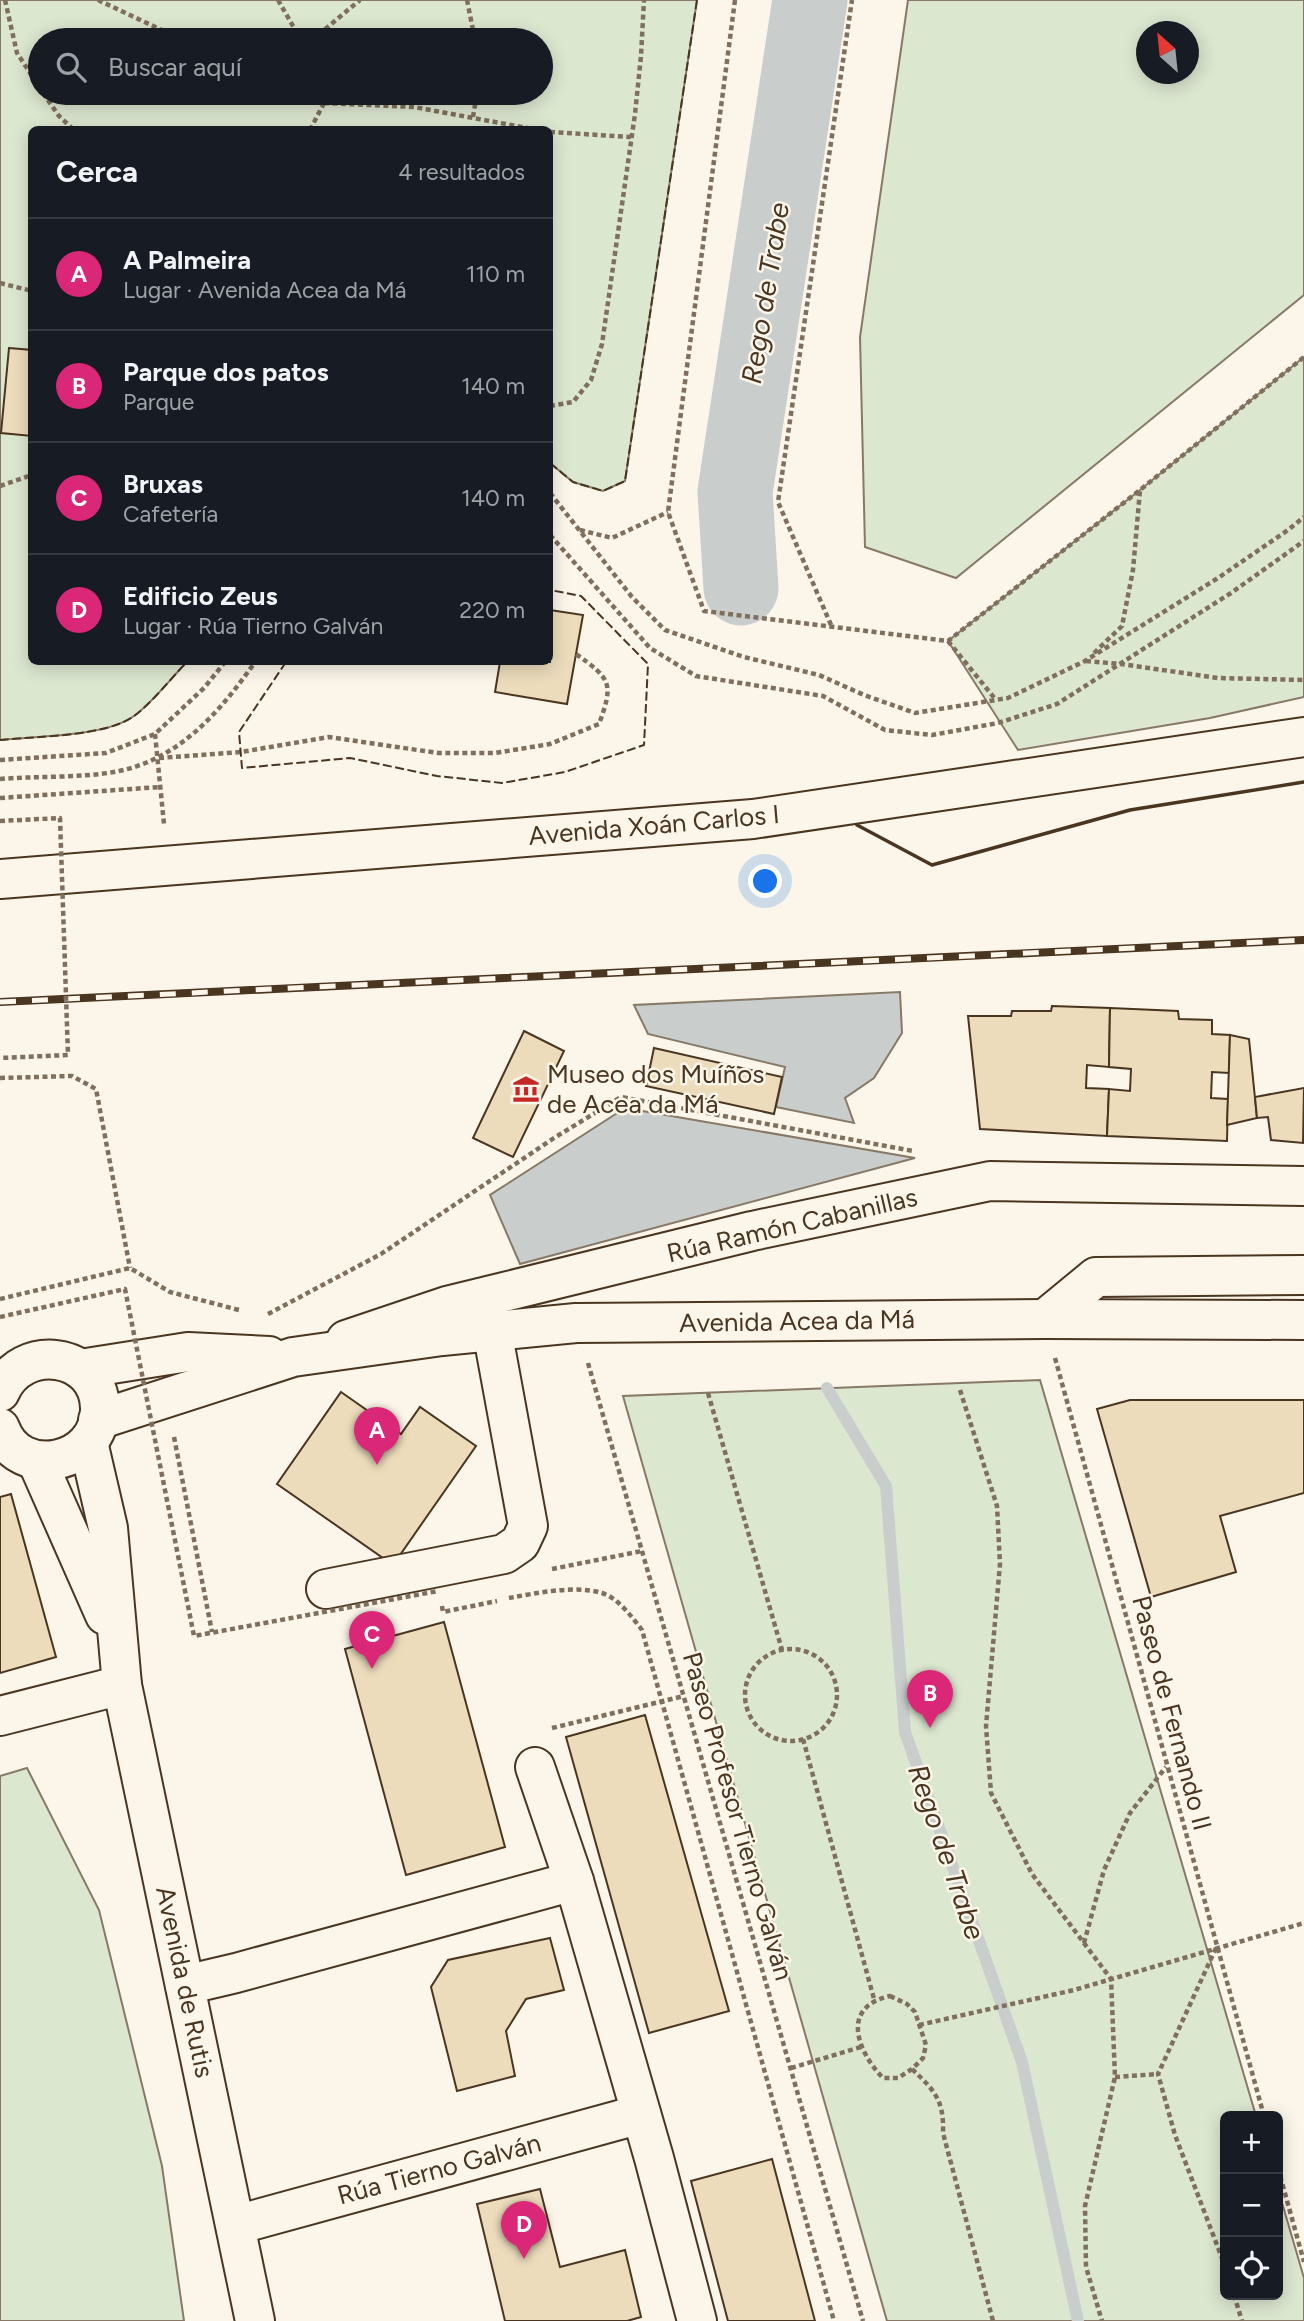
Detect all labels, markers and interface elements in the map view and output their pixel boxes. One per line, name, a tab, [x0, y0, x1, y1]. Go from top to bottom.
north arrow	[1136, 21, 1199, 84]
search box	[28, 28, 553, 105]
icon: search	[52, 48, 90, 86]
text: Buscar aquí	[108, 51, 242, 83]
text: Cerca	[56, 153, 138, 190]
text: 4 resultados	[398, 158, 525, 186]
water label: Rego de Trabe	[734, 200, 796, 386]
text: A Palmeira	[123, 244, 251, 276]
text: A	[71, 260, 87, 288]
text: 110 m	[466, 260, 525, 288]
text: Lugar · Avenida Acea da Má	[123, 276, 407, 304]
text: Parque dos patos	[123, 356, 329, 388]
text: B	[72, 372, 86, 400]
text: 140 m	[461, 372, 525, 400]
text: Parque	[123, 388, 194, 416]
text: Bruxas	[123, 468, 203, 500]
text: C	[71, 484, 87, 512]
text: 140 m	[461, 484, 525, 512]
text: Cafetería	[123, 500, 218, 528]
text: Edificio Zeus	[123, 580, 278, 612]
text: D	[71, 596, 87, 624]
text: 220 m	[459, 596, 525, 624]
text: Lugar · Rúa Tierno Galván	[123, 612, 383, 640]
street label: Avenida Xoán Carlos I	[527, 798, 781, 852]
your location	[748, 864, 782, 898]
place label: Museo dos Muíños de Acea da Má	[547, 1058, 764, 1120]
museum icon: Museo dos Muíños de Acea da Má	[511, 1074, 541, 1104]
street label: Rúa Ramón Cabanillas	[664, 1181, 920, 1269]
street label: Avenida Acea da Má	[679, 1303, 915, 1339]
pin: A	[354, 1407, 400, 1465]
street label: Paseo de Fernando II	[1125, 1592, 1219, 1834]
pin: C	[349, 1611, 395, 1669]
street label: Paseo Profesor Tierno Galván	[676, 1648, 800, 1984]
pin: B	[907, 1670, 953, 1728]
water label: Rego de Trabe	[901, 1760, 993, 1944]
street label: Avenida de Rutis	[149, 1883, 221, 2081]
map controls	[1220, 2111, 1283, 2300]
button: +	[1220, 2111, 1283, 2174]
street label: Rúa Tierno Galván	[334, 2126, 544, 2212]
button: −	[1220, 2174, 1283, 2237]
pin: D	[501, 2201, 547, 2259]
button: locate	[1220, 2237, 1283, 2300]

